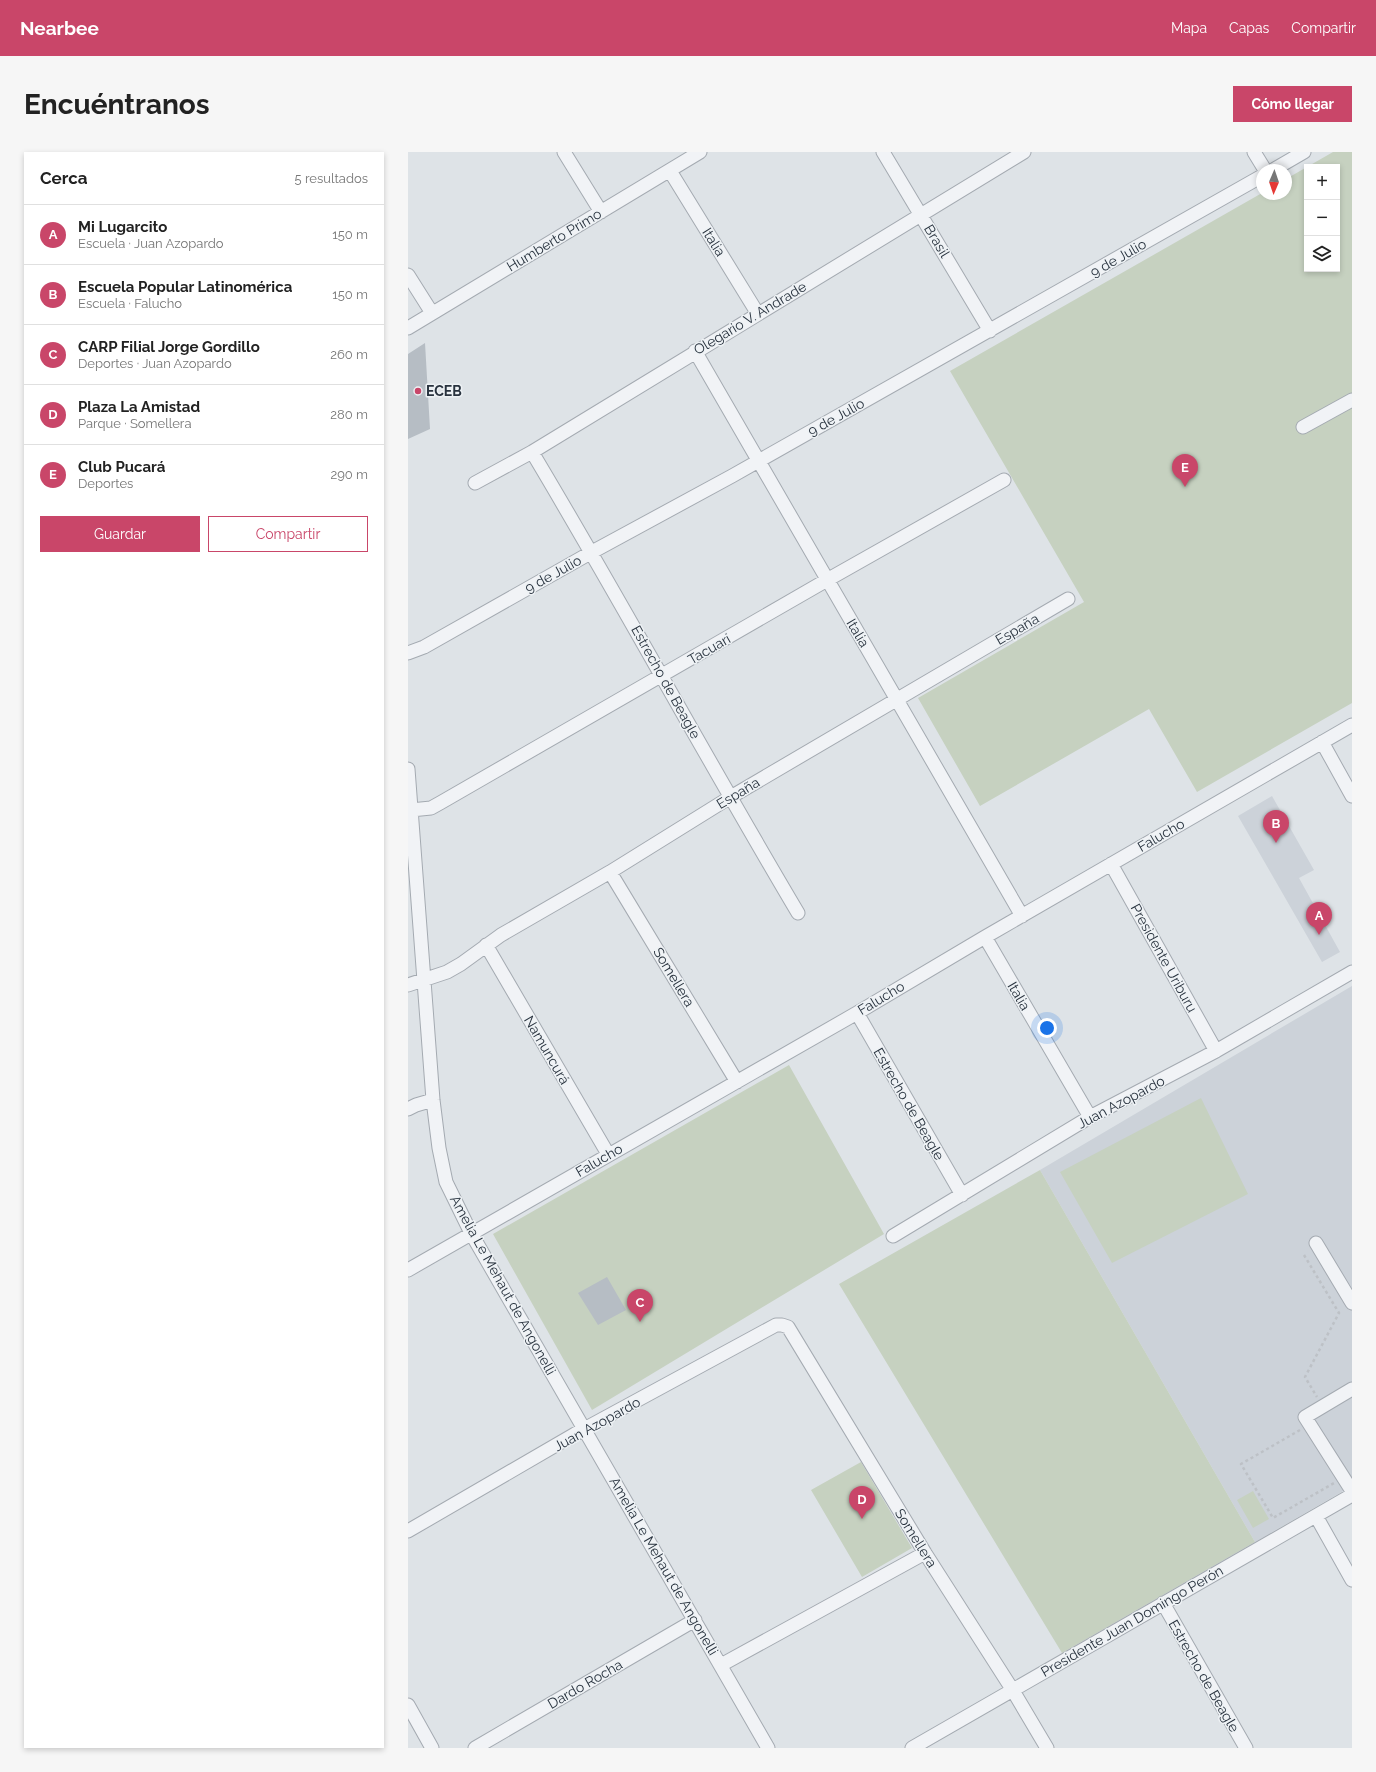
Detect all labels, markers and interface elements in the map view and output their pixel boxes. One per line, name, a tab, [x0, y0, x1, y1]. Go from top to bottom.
text: Nearbee	[20, 17, 99, 39]
text: Mapa	[1171, 20, 1207, 36]
text: Capas	[1229, 20, 1269, 36]
text: Compartir	[1291, 20, 1356, 36]
button: Cómo llegar	[1233, 86, 1352, 122]
text: Encuéntranos	[24, 88, 210, 121]
north arrow	[1256, 164, 1292, 200]
map controls	[1304, 164, 1340, 272]
button: +	[1304, 164, 1340, 200]
text: Cerca	[40, 168, 88, 188]
text: 5 resultados	[295, 171, 368, 186]
button: −	[1304, 200, 1340, 236]
street label: Humberto Primo	[504, 205, 604, 275]
text: Mi Lugarcito	[78, 218, 167, 236]
street label: Brasil	[921, 222, 953, 260]
street label: Italia	[699, 225, 729, 259]
text: A	[49, 227, 57, 242]
text: 150 m	[332, 227, 368, 242]
text: Escuela · Juan Azopardo	[78, 236, 224, 251]
street label: 9 de Julio	[1087, 236, 1149, 280]
button: layers	[1304, 236, 1340, 272]
text: Escuela Popular Latinomérica	[78, 278, 292, 296]
street label: Olegario V. Andrade	[691, 278, 809, 358]
text: B	[49, 287, 57, 302]
text: 150 m	[332, 287, 368, 302]
text: Escuela · Falucho	[78, 296, 182, 311]
text: CARP Filial Jorge Gordillo	[78, 338, 260, 356]
text: C	[49, 347, 57, 362]
text: 260 m	[330, 347, 368, 362]
text: Deportes · Juan Azopardo	[78, 356, 232, 371]
place label: ECEB	[426, 383, 462, 399]
marker: ECEB	[413, 386, 423, 396]
street label: 9 de Julio	[805, 395, 867, 439]
text: Plaza La Amistad	[78, 398, 200, 416]
text: D	[48, 407, 58, 422]
text: 280 m	[330, 407, 368, 422]
text: Parque · Somellera	[78, 416, 191, 431]
pin: E	[1172, 454, 1198, 487]
text: Club Pucará	[78, 458, 166, 476]
text: E	[49, 467, 57, 482]
text: 290 m	[330, 467, 368, 482]
text: Deportes	[78, 476, 133, 491]
button: Guardar	[40, 516, 200, 552]
button: Compartir	[208, 516, 368, 552]
street label: 9 de Julio	[522, 552, 584, 596]
street label: España	[993, 610, 1041, 648]
street label: Italia	[843, 616, 873, 650]
street label: Estrecho de Beagle	[628, 623, 704, 741]
street label: Tacuarí	[685, 630, 734, 668]
street label: España	[714, 774, 762, 812]
pin: B	[1263, 810, 1289, 843]
street label: Falucho	[1135, 815, 1187, 855]
street label: Presidente Uriburu	[1128, 901, 1200, 1015]
pin: A	[1306, 902, 1332, 935]
street label: Somellera	[650, 944, 698, 1010]
street label: Falucho	[855, 978, 907, 1018]
street label: Italia	[1005, 979, 1033, 1013]
street label: Namuncurá	[521, 1013, 573, 1087]
your location	[1037, 1018, 1057, 1038]
street label: Estrecho de Beagle	[870, 1045, 948, 1163]
street label: Juan Azopardo	[1075, 1072, 1167, 1132]
street label: Falucho	[573, 1140, 625, 1180]
street label: Amelia Le Mehaut de Angonelli	[447, 1192, 559, 1378]
pin: C	[627, 1289, 653, 1322]
street label: Juan Azopardo	[551, 1394, 643, 1454]
street label: Amelia Le Mehaut de Angonelli	[606, 1474, 722, 1658]
pin: D	[849, 1486, 875, 1519]
street label: Somellera	[892, 1506, 940, 1570]
street label: Presidente Juan Domingo Perón	[1038, 1562, 1226, 1680]
street label: Estrecho de Beagle	[1165, 1617, 1243, 1735]
street label: Dardo Rocha	[545, 1656, 625, 1712]

